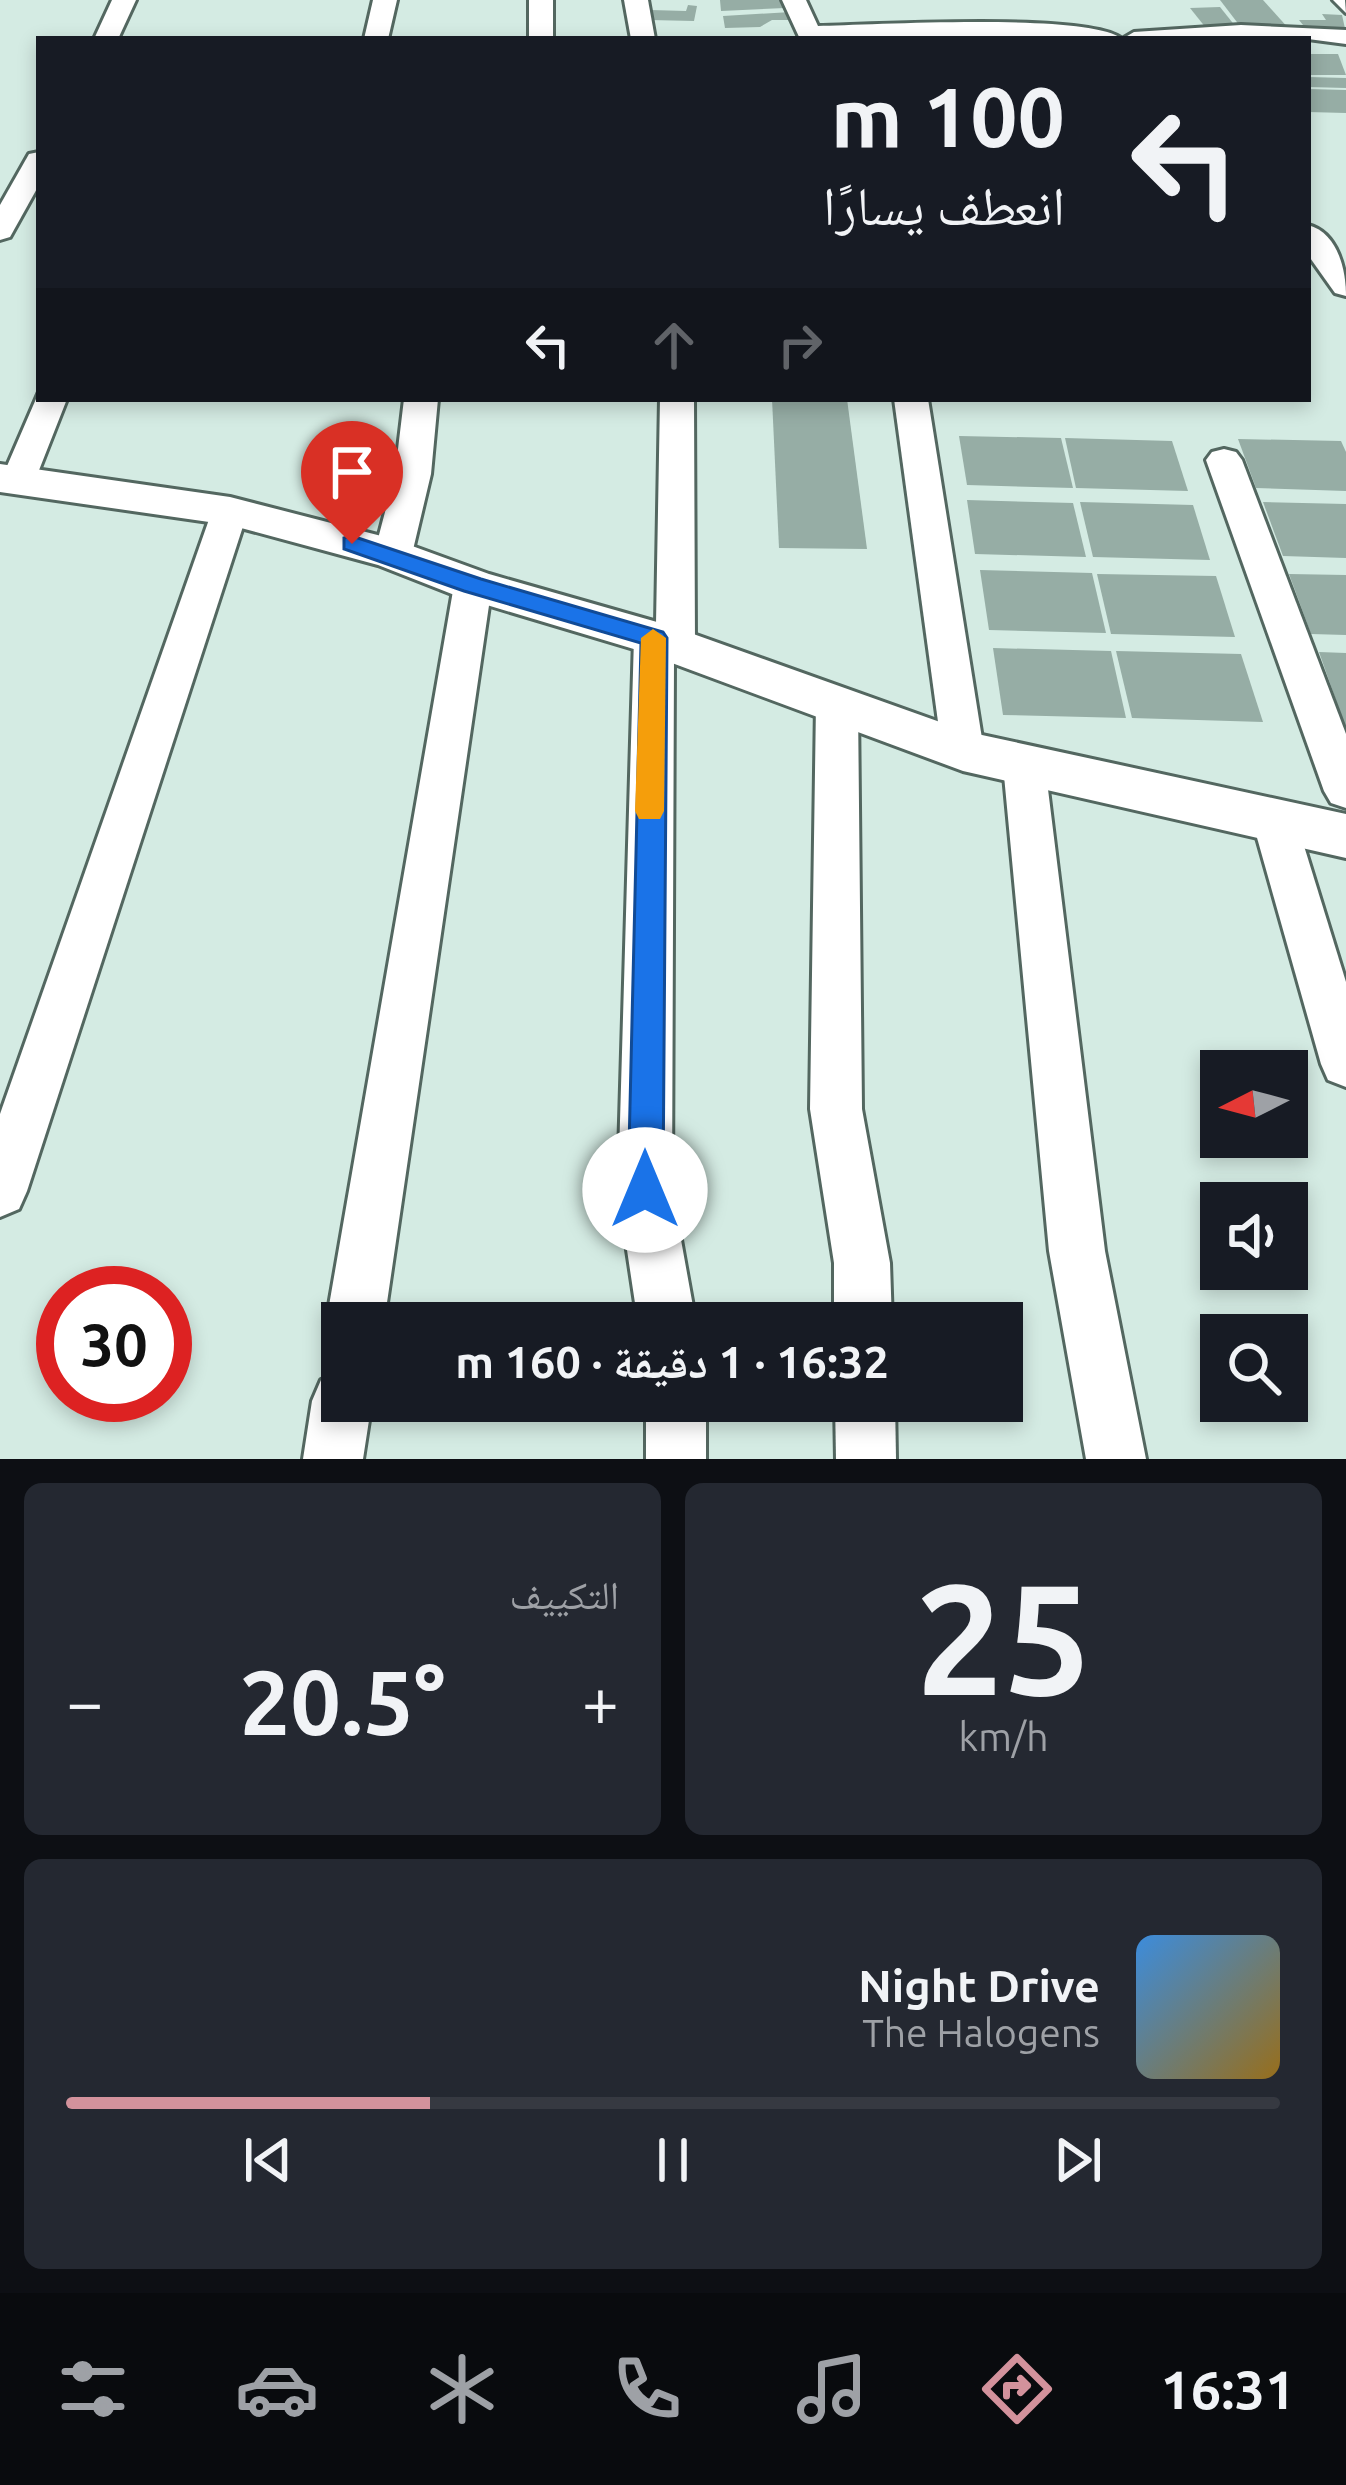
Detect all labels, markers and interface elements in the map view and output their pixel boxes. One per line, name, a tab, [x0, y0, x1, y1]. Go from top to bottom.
text: 100 m	[831, 69, 1065, 163]
icon: left	[1107, 84, 1263, 240]
text: انعطف يسارًا	[823, 175, 1065, 235]
icon: left	[515, 312, 581, 378]
icon: ahead	[641, 312, 707, 378]
icon: right	[767, 312, 833, 378]
pin	[301, 421, 403, 544]
icon: arrive	[319, 439, 385, 505]
north arrow	[1200, 1050, 1308, 1158]
map controls	[1200, 1050, 1308, 1422]
position arrow	[582, 1127, 708, 1253]
button: sound	[1200, 1182, 1308, 1290]
speed limit sign: 30	[36, 1266, 192, 1422]
button: search	[1200, 1314, 1308, 1422]
text: 16:32 · 1 دقيقة · 160 m	[455, 1336, 889, 1387]
text: 25	[916, 1550, 1091, 1724]
text: التكييف	[510, 1573, 619, 1616]
text: 20.5°	[239, 1651, 446, 1752]
text: −	[66, 1664, 103, 1738]
text: +	[582, 1664, 619, 1738]
text: km/h	[958, 1715, 1049, 1758]
text: Night Drive	[858, 1960, 1100, 2011]
text: The Halogens	[862, 2011, 1100, 2054]
icon: previous	[235, 2127, 301, 2193]
icon: pause	[640, 2127, 706, 2193]
icon: next	[1045, 2127, 1111, 2193]
icon: filters	[51, 2347, 135, 2431]
icon: car	[235, 2347, 319, 2431]
icon: climate	[420, 2347, 504, 2431]
icon: phone	[605, 2347, 689, 2431]
icon: music	[790, 2347, 874, 2431]
icon: directions	[975, 2347, 1059, 2431]
text: 16:31	[1160, 2359, 1296, 2419]

